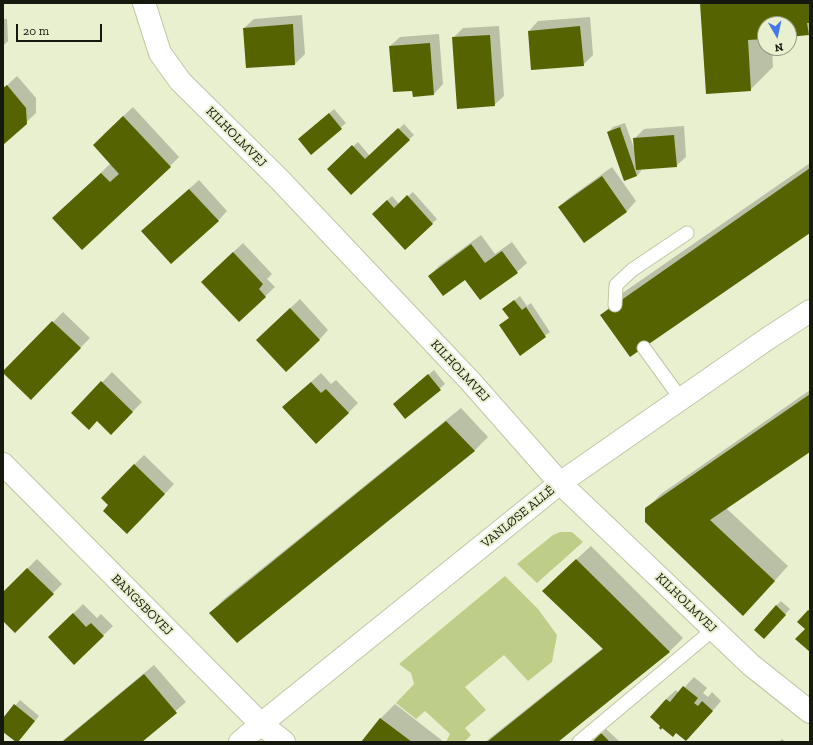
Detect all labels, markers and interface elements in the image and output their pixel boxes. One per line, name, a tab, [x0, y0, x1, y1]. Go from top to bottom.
scale bar	[18, 16, 104, 42]
north arrow	[757, 16, 797, 56]
text: 20 m	[23, 24, 49, 38]
text: N	[774, 40, 784, 54]
street label: KILHOLMVEJ	[203, 104, 269, 170]
street label: KILHOLMVEJ	[427, 337, 493, 405]
street label: VANLØSE ALLÉ	[478, 483, 558, 551]
street label: KILHOLMVEJ	[652, 570, 720, 636]
street label: BANGSBOVEJ	[108, 571, 176, 639]

